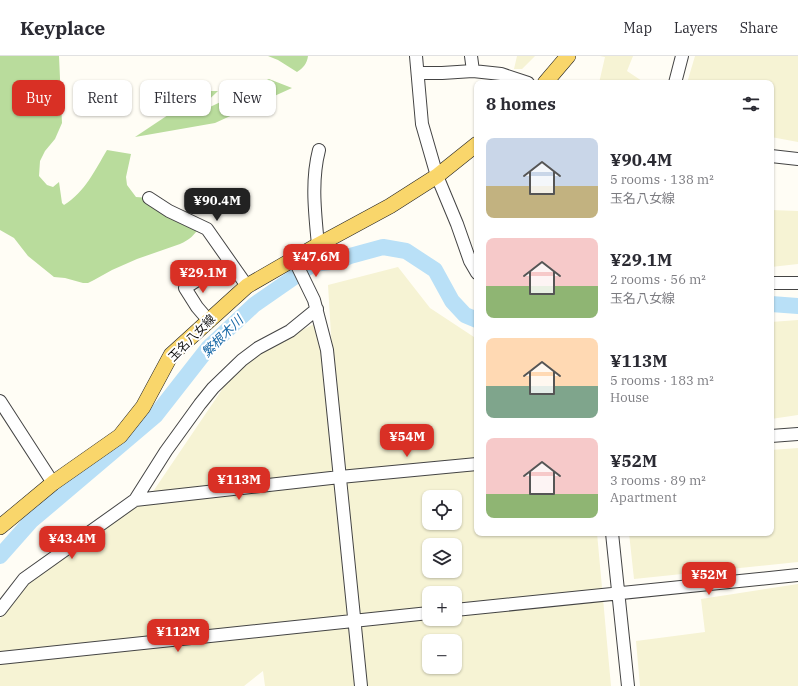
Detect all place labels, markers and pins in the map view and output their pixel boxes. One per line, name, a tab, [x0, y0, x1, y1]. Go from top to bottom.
pin: ¥90.4M	[184, 188, 250, 222]
pin: ¥47.6M	[283, 244, 349, 278]
pin: ¥29.1M	[170, 260, 236, 294]
pin: ¥54M	[383, 424, 431, 458]
pin: ¥113M	[211, 467, 267, 501]
pin: ¥43.4M	[39, 526, 105, 560]
pin: ¥52M	[685, 562, 733, 596]
pin: ¥112M	[150, 619, 206, 653]

